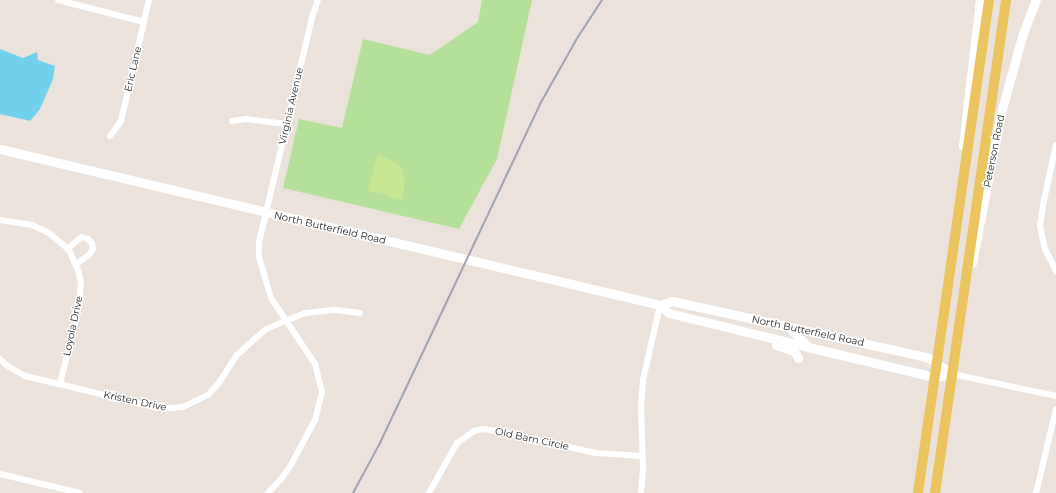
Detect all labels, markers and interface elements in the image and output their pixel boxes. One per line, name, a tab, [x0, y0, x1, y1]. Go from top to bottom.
street label: Eric Lane	[122, 45, 144, 93]
street label: Virginia Avenue	[276, 66, 306, 146]
street label: Peterson Road	[981, 114, 1007, 188]
street label: North Butterfield Road	[273, 209, 387, 247]
street label: Loyola Drive	[61, 295, 85, 357]
street label: North Butterfield Road	[751, 313, 865, 349]
street label: Kristen Drive	[102, 388, 168, 414]
street label: Old Barn Circle	[494, 425, 570, 453]

